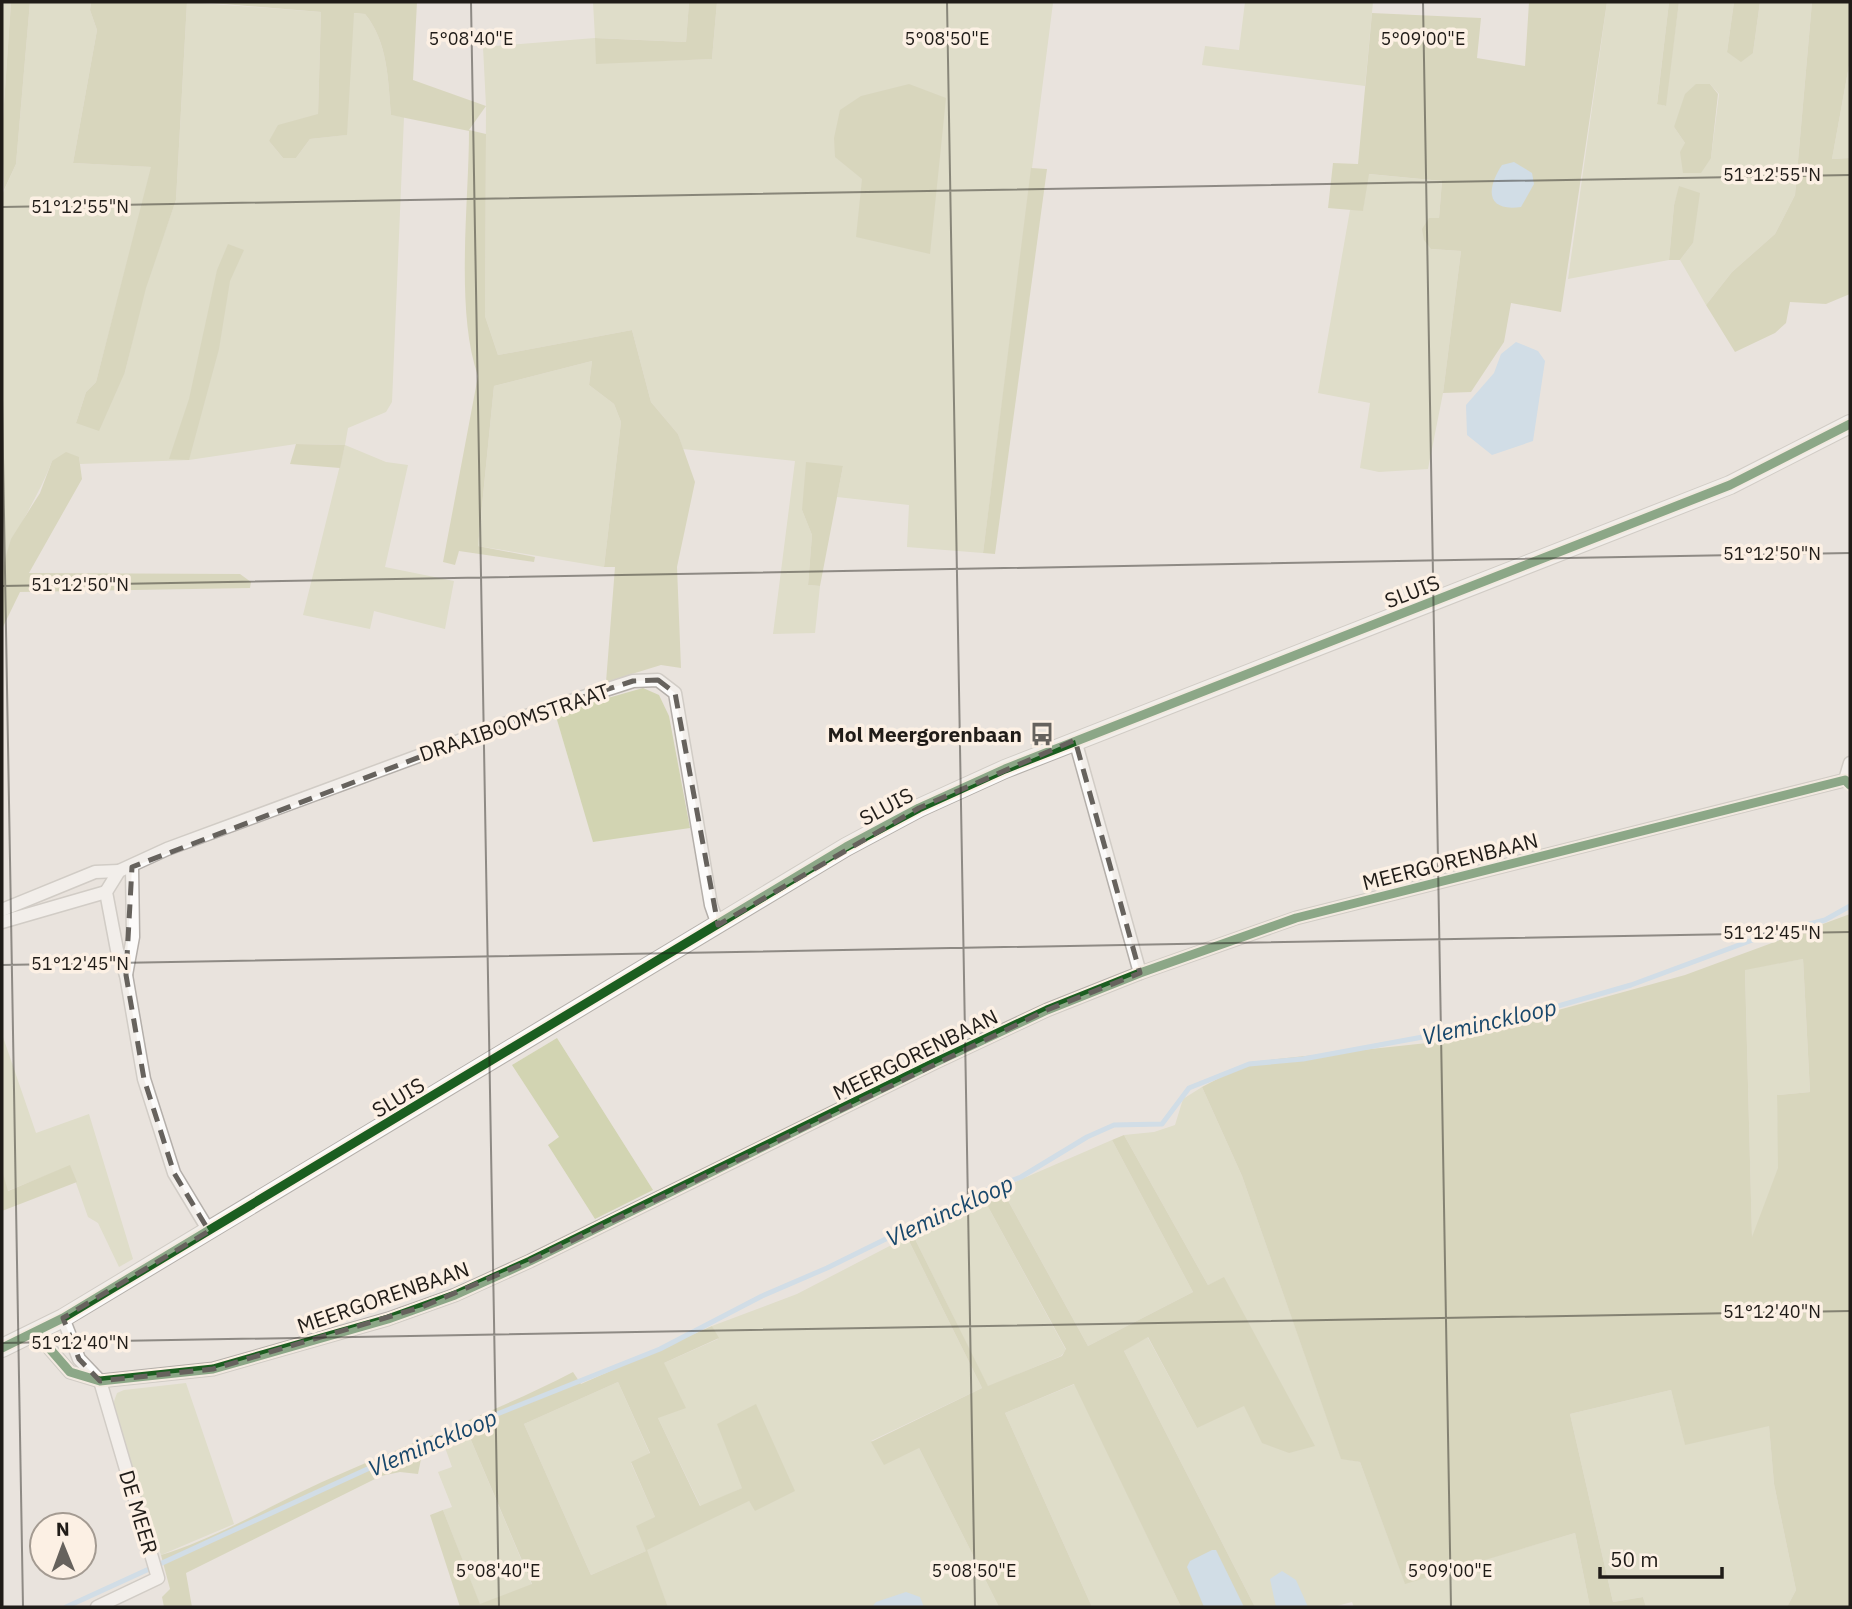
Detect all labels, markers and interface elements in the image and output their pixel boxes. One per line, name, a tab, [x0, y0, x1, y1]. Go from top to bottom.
text: 5°08'40"E	[429, 27, 513, 50]
text: 5°08'50"E	[905, 27, 989, 50]
text: 5°09'00"E	[1381, 27, 1465, 50]
text: 51°12'55"N	[1723, 163, 1821, 186]
text: 51°12'55"N	[31, 195, 129, 218]
text: 51°12'50"N	[1723, 542, 1821, 565]
street label: SLUIS	[1380, 568, 1444, 614]
text: 51°12'50"N	[31, 573, 129, 596]
street label: DRAAIBOOMSTRAAT	[415, 676, 613, 768]
place label: Mol Meergorenbaan	[827, 720, 1022, 748]
bus stop icon: Mol Meergorenbaan	[1028, 720, 1056, 748]
street label: SLUIS	[854, 780, 918, 832]
street label: MEERGORENBAAN	[1359, 826, 1541, 896]
text: 51°12'45"N	[1723, 921, 1821, 944]
text: 51°12'45"N	[31, 952, 129, 975]
water label: Vleminckloop	[1419, 991, 1559, 1051]
street label: MEERGORENBAAN	[828, 1002, 1002, 1106]
street label: SLUIS	[366, 1070, 430, 1124]
water label: Vleminckloop	[880, 1167, 1018, 1253]
street label: MEERGORENBAAN	[293, 1254, 473, 1340]
text: 51°12'40"N	[1723, 1300, 1821, 1323]
text: 51°12'40"N	[31, 1331, 129, 1354]
water label: Vleminckloop	[363, 1401, 501, 1483]
street label: DE MEER	[113, 1467, 165, 1557]
north arrow	[28, 1511, 98, 1581]
text: N	[56, 1517, 70, 1541]
scale bar	[1600, 1536, 1722, 1580]
text: 50 m	[1610, 1545, 1659, 1573]
text: 5°08'40"E	[456, 1559, 540, 1582]
text: 5°08'50"E	[932, 1559, 1016, 1582]
text: 5°09'00"E	[1408, 1559, 1492, 1582]

